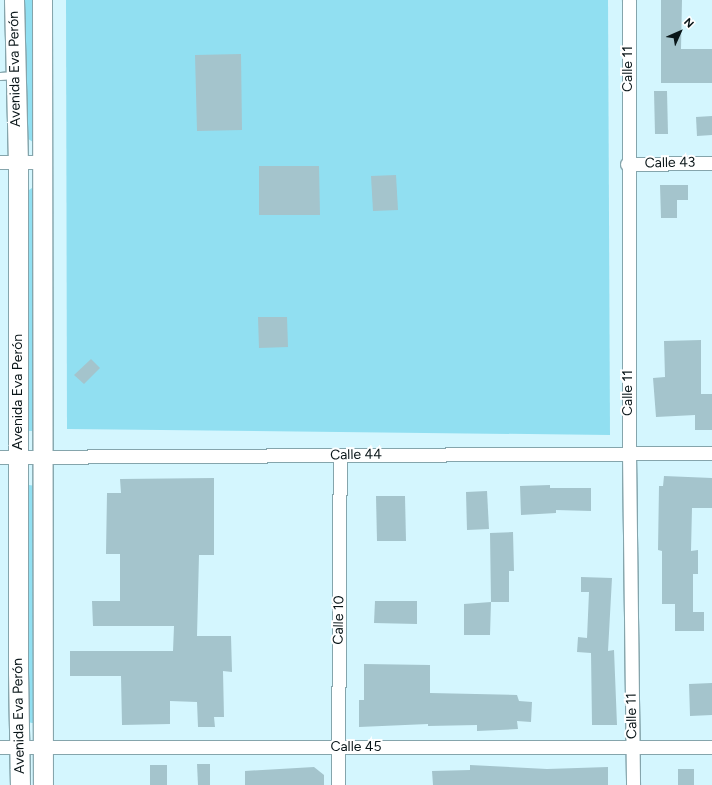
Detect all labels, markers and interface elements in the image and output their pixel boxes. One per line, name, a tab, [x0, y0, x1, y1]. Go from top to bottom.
street label: Avenida Eva Perón	[6, 11, 24, 127]
north arrow	[660, 12, 700, 52]
text: N	[681, 16, 696, 31]
street label: Calle 11	[620, 46, 636, 92]
street label: Calle 43	[644, 154, 696, 172]
street label: Avenida Eva Perón	[10, 334, 26, 450]
street label: Calle 11	[620, 370, 636, 416]
street label: Calle 44	[330, 446, 382, 464]
street label: Calle 10	[330, 595, 348, 645]
street label: Avenida Eva Perón	[10, 658, 28, 774]
street label: Calle 11	[623, 693, 641, 739]
street label: Calle 45	[330, 739, 382, 755]

